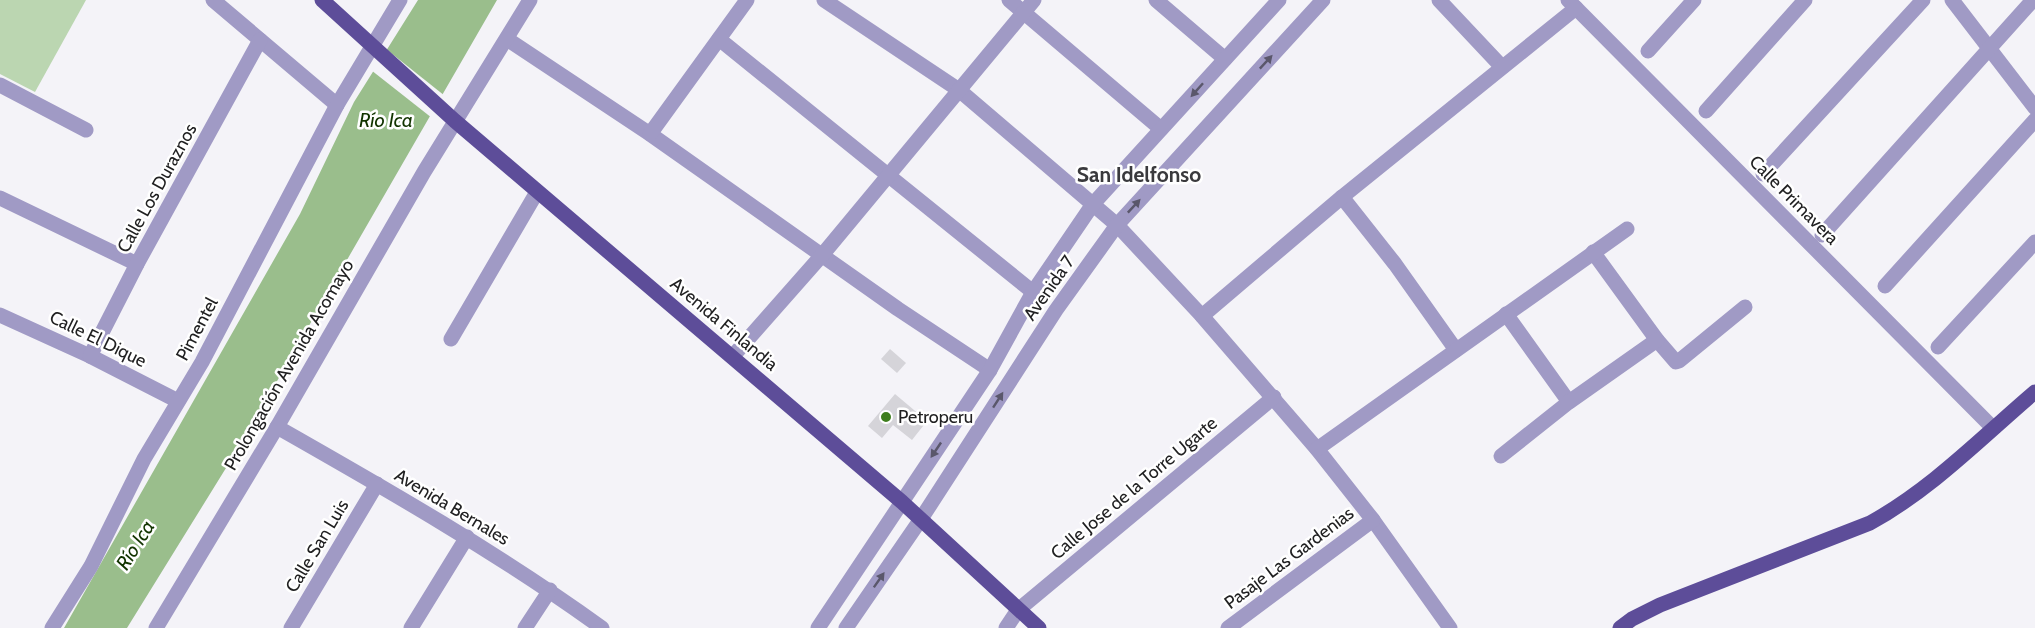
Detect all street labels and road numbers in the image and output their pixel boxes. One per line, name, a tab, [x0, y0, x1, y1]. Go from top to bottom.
street label: Calle Los Duraznos	[112, 120, 202, 256]
street label: Calle Primavera	[1745, 151, 1843, 249]
street label: Avenida 7	[1019, 251, 1079, 325]
street label: Prolongación Avenida Acomayo	[220, 256, 359, 474]
street label: Avenida Finlandia	[666, 273, 782, 376]
street label: Pimentel	[171, 293, 223, 364]
street label: Calle El Dique	[46, 306, 150, 372]
street label: Calle Jose de la Torre Ugarte	[1046, 412, 1222, 564]
street label: Avenida Bernales	[391, 464, 513, 550]
street label: Calle San Luis	[281, 496, 353, 596]
street label: Pasaje Las Gardenias	[1220, 502, 1358, 614]

